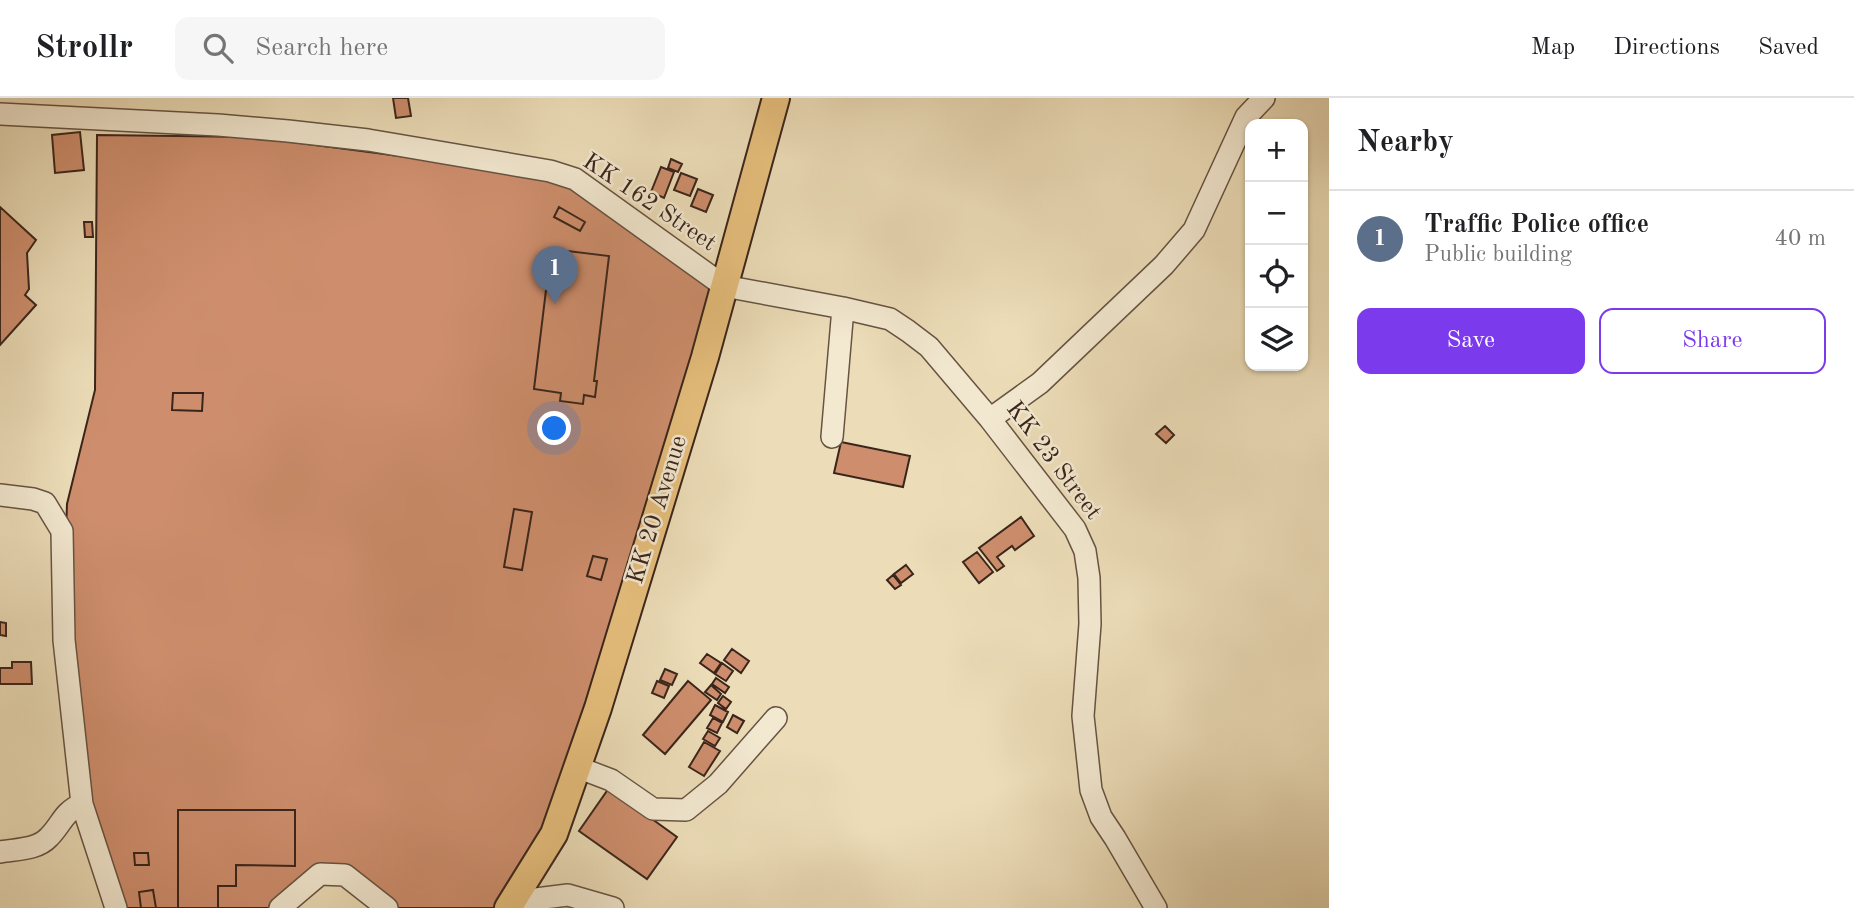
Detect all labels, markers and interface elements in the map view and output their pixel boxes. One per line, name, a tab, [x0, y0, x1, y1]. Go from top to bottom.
search box	[175, 17, 665, 80]
icon: search	[199, 29, 237, 67]
text: Strollr	[35, 32, 133, 65]
text: Search here	[255, 35, 388, 61]
text: Map	[1531, 36, 1575, 60]
text: Directions	[1613, 36, 1720, 60]
text: Saved	[1758, 36, 1819, 60]
map controls	[1245, 119, 1308, 371]
button: +	[1245, 119, 1308, 182]
text: Nearby	[1357, 128, 1454, 158]
street label: KK 162 Street	[578, 150, 720, 256]
button: −	[1245, 182, 1308, 245]
text: Traffic Police office	[1424, 212, 1649, 238]
text: 1	[1373, 227, 1387, 250]
text: 40 m	[1775, 227, 1826, 250]
text: Public building	[1424, 243, 1572, 266]
button: locate	[1245, 245, 1308, 308]
pin: 1	[532, 246, 578, 304]
button: layers	[1245, 308, 1308, 371]
button: Save	[1357, 308, 1585, 374]
button: Share	[1599, 308, 1826, 374]
street label: KK 23 Street	[1001, 397, 1105, 525]
your location	[537, 411, 571, 445]
street label: KK 20 Avenue	[624, 433, 692, 587]

